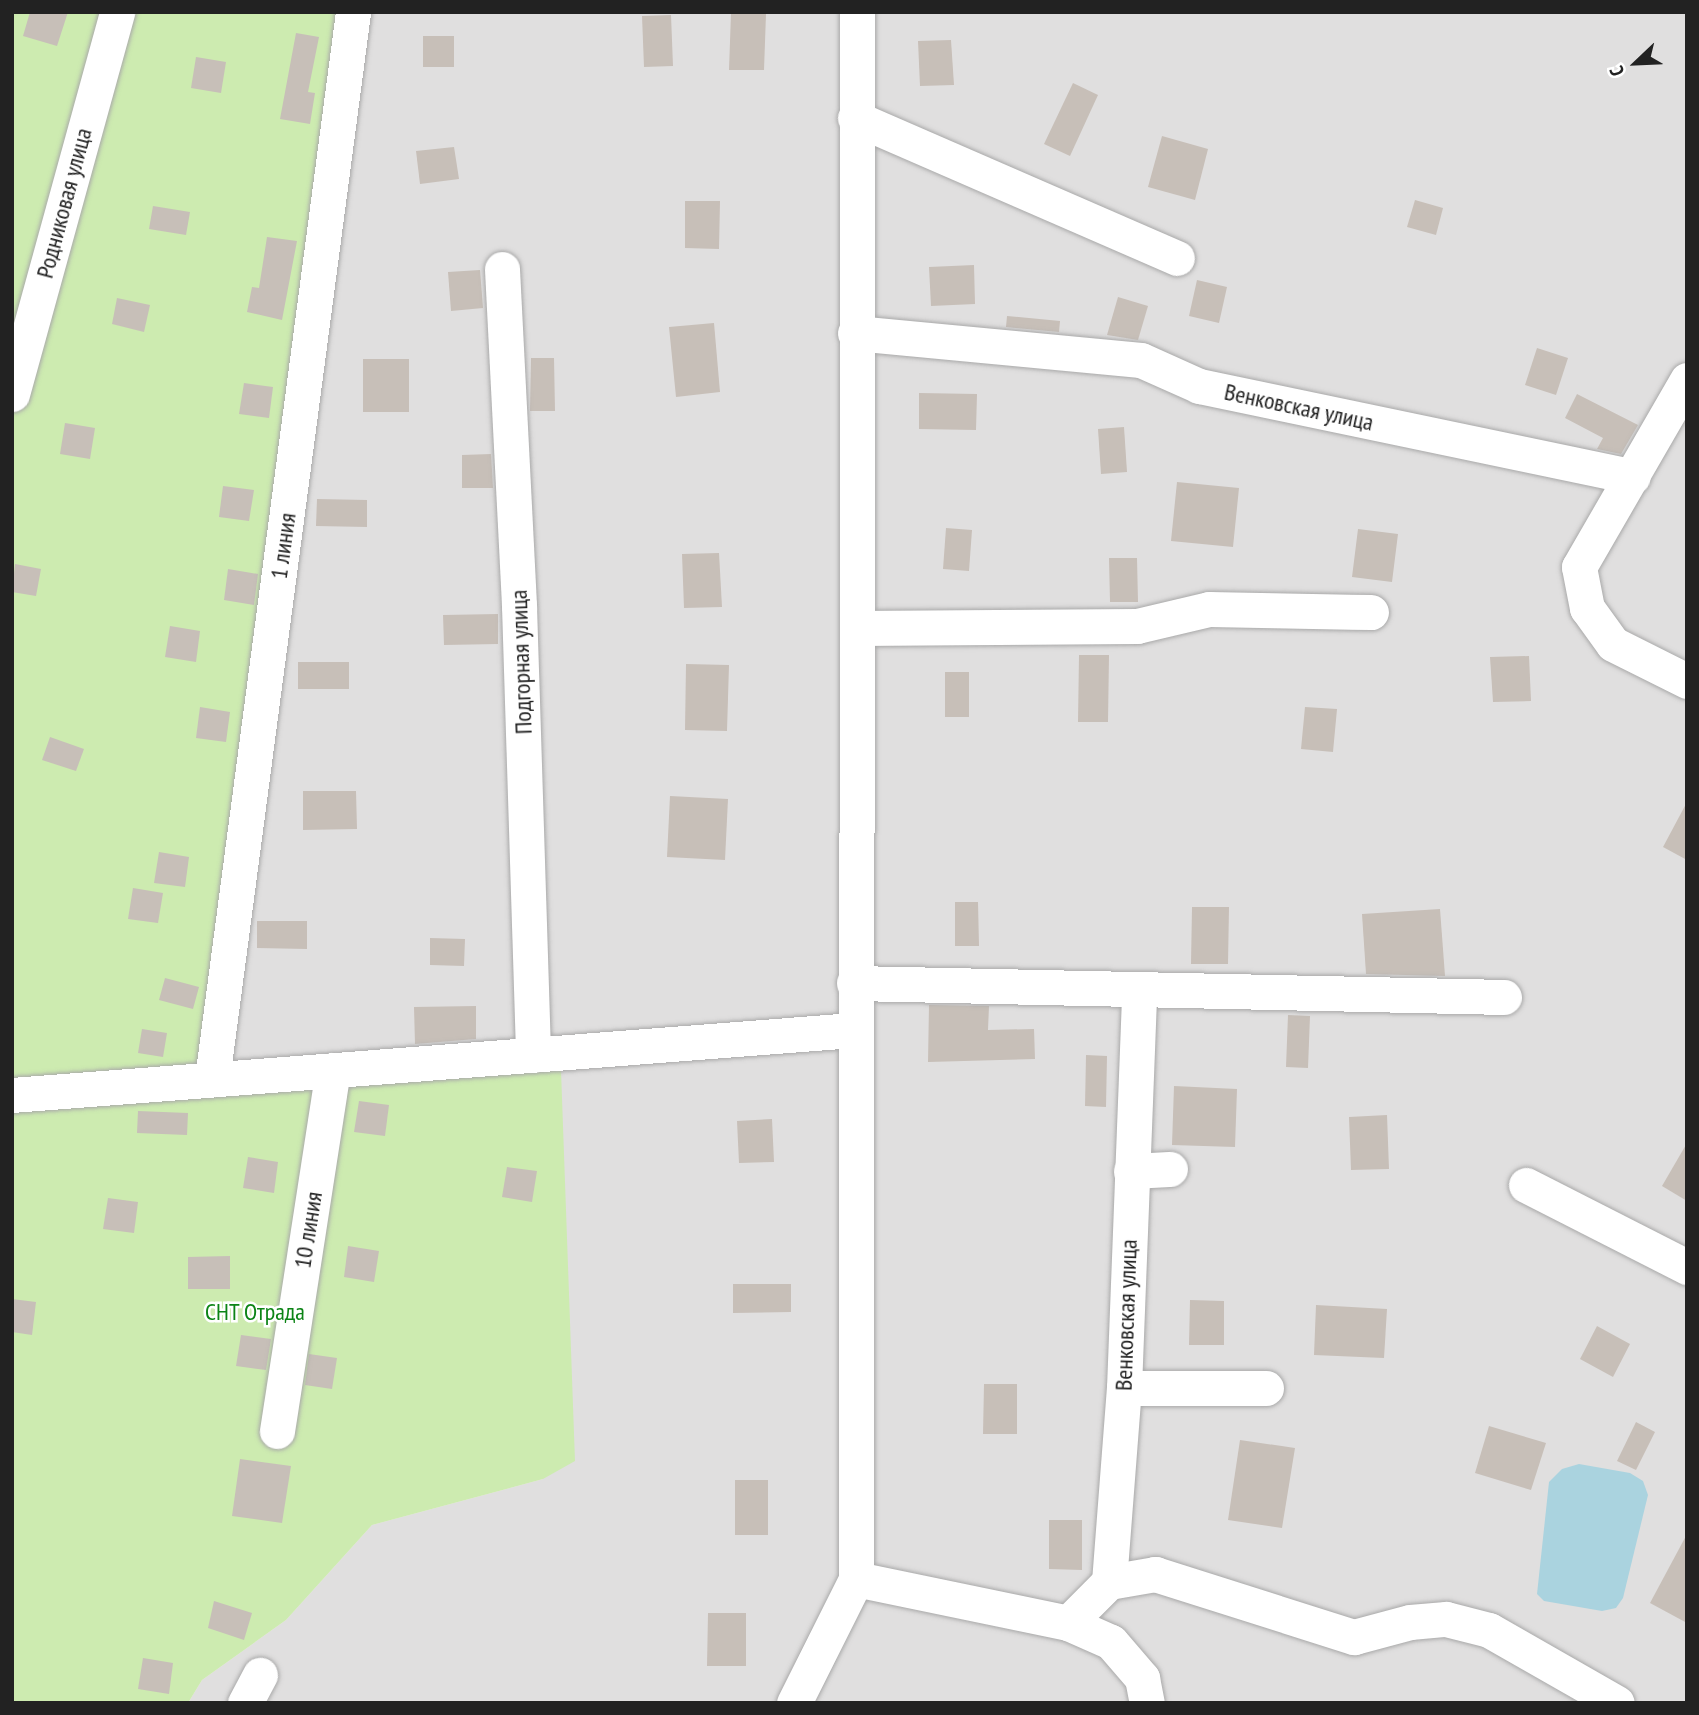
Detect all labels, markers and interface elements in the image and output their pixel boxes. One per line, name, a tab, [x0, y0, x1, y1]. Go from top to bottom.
north arrow	[1601, 28, 1671, 98]
text: С	[1604, 63, 1629, 80]
street label: Родниковая улица	[30, 125, 98, 281]
street label: Венковская улица	[1222, 377, 1376, 437]
street label: 1 линия	[264, 511, 302, 581]
street label: Подгорная улица	[504, 589, 538, 735]
street label: 10 линия	[288, 1190, 328, 1270]
street label: Венковская улица	[1109, 1239, 1143, 1391]
park label: СНТ Отрада	[205, 1298, 305, 1326]

